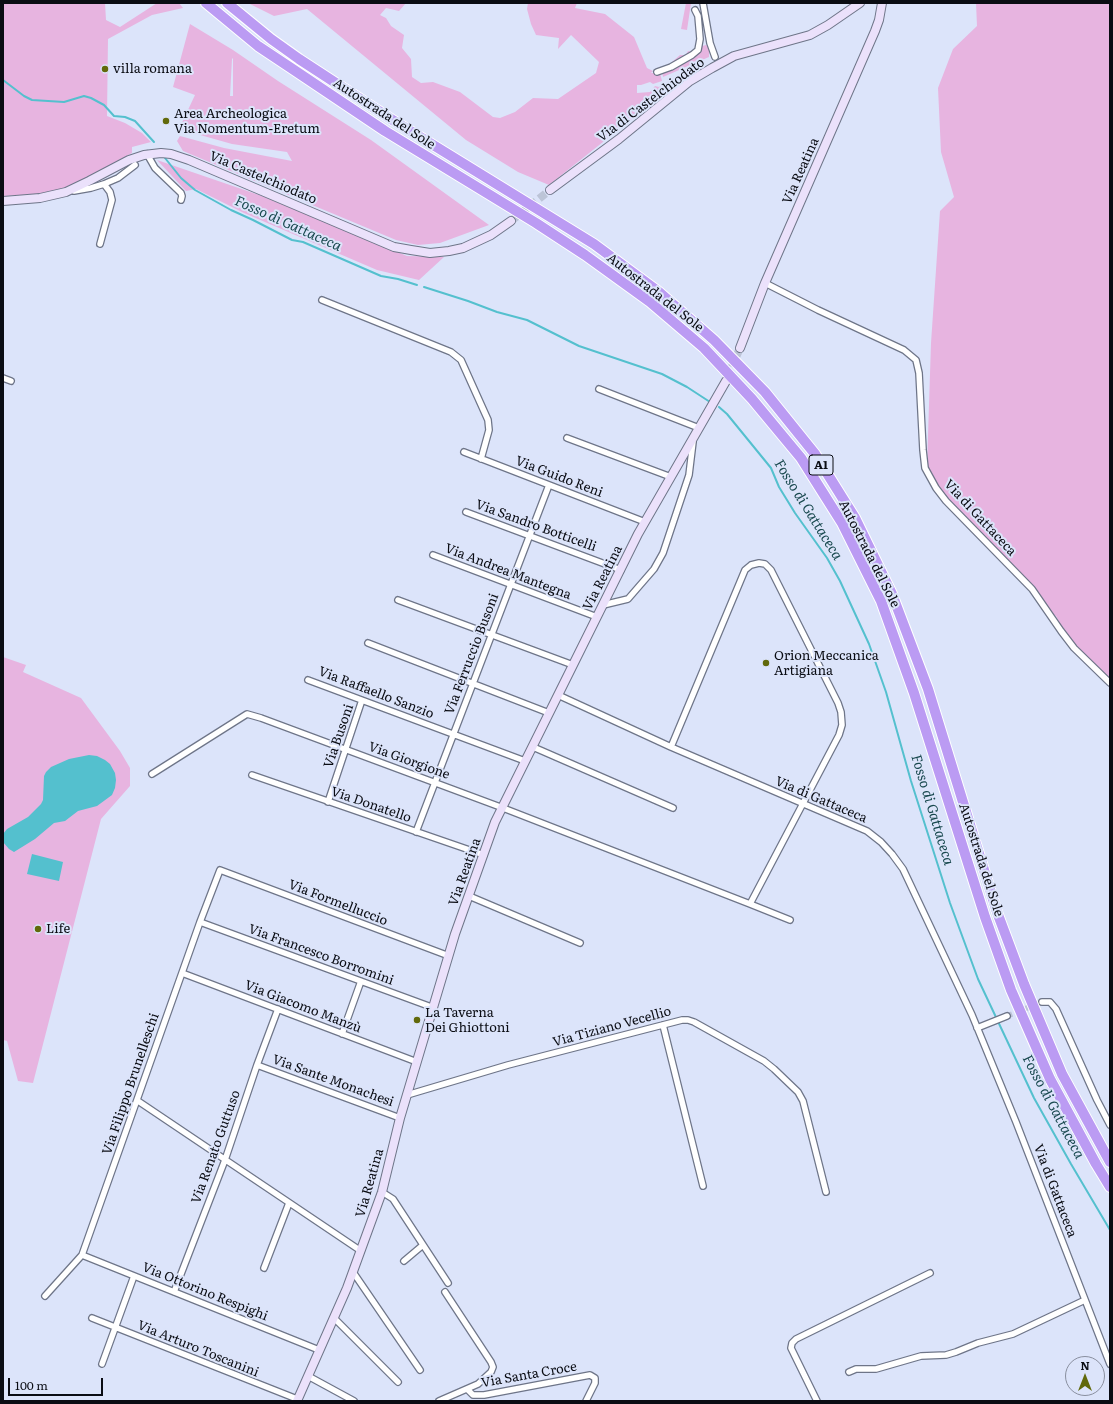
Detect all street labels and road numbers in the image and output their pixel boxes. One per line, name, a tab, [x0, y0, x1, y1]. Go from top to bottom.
street label: Via di Castelchiodato	[594, 55, 708, 145]
street label: Autostrada del Sole	[330, 75, 438, 153]
street label: Via Reatina	[779, 135, 823, 207]
street label: Via Castelchiodato	[207, 148, 319, 208]
street label: Autostrada del Sole	[604, 250, 706, 336]
street label: Via Guido Reni	[513, 453, 605, 501]
road number: A1	[809, 455, 833, 475]
street label: Via di Gattaceca	[941, 477, 1019, 559]
street label: Via Sandro Botticelli	[473, 497, 599, 555]
street label: Autostrada del Sole	[835, 498, 903, 610]
street label: Via Andrea Mantegna	[443, 541, 573, 603]
street label: Via Reatina	[580, 543, 626, 613]
street label: Via Ferruccio Busoni	[442, 591, 502, 717]
street label: Via Raffaello Sanzio	[316, 664, 436, 722]
street label: Via Busoni	[321, 702, 357, 770]
street label: Via Giorgione	[366, 739, 452, 783]
street label: Via di Gattaceca	[773, 774, 869, 826]
street label: Via Donatello	[329, 784, 413, 826]
street label: Autostrada del Sole	[955, 801, 1007, 919]
street label: Via Reatina	[446, 836, 484, 908]
street label: Via Formelluccio	[286, 877, 390, 929]
street label: Via Francesco Borromini	[246, 921, 396, 989]
street label: Via Giacomo Manzù	[242, 978, 364, 1036]
street label: Via Tiziano Vecellio	[551, 1004, 673, 1050]
street label: Via Filippo Brunelleschi	[99, 1011, 163, 1157]
street label: Via Sante Monachesi	[270, 1052, 396, 1110]
street label: Via Renato Guttuso	[188, 1088, 244, 1206]
street label: Via di Gattaceca	[1030, 1142, 1080, 1240]
street label: Via Reatina	[353, 1147, 387, 1219]
street label: Via Ottorino Respighi	[140, 1260, 270, 1324]
street label: Via Arturo Toscanini	[135, 1317, 261, 1381]
street label: Via Santa Croce	[480, 1359, 578, 1391]

